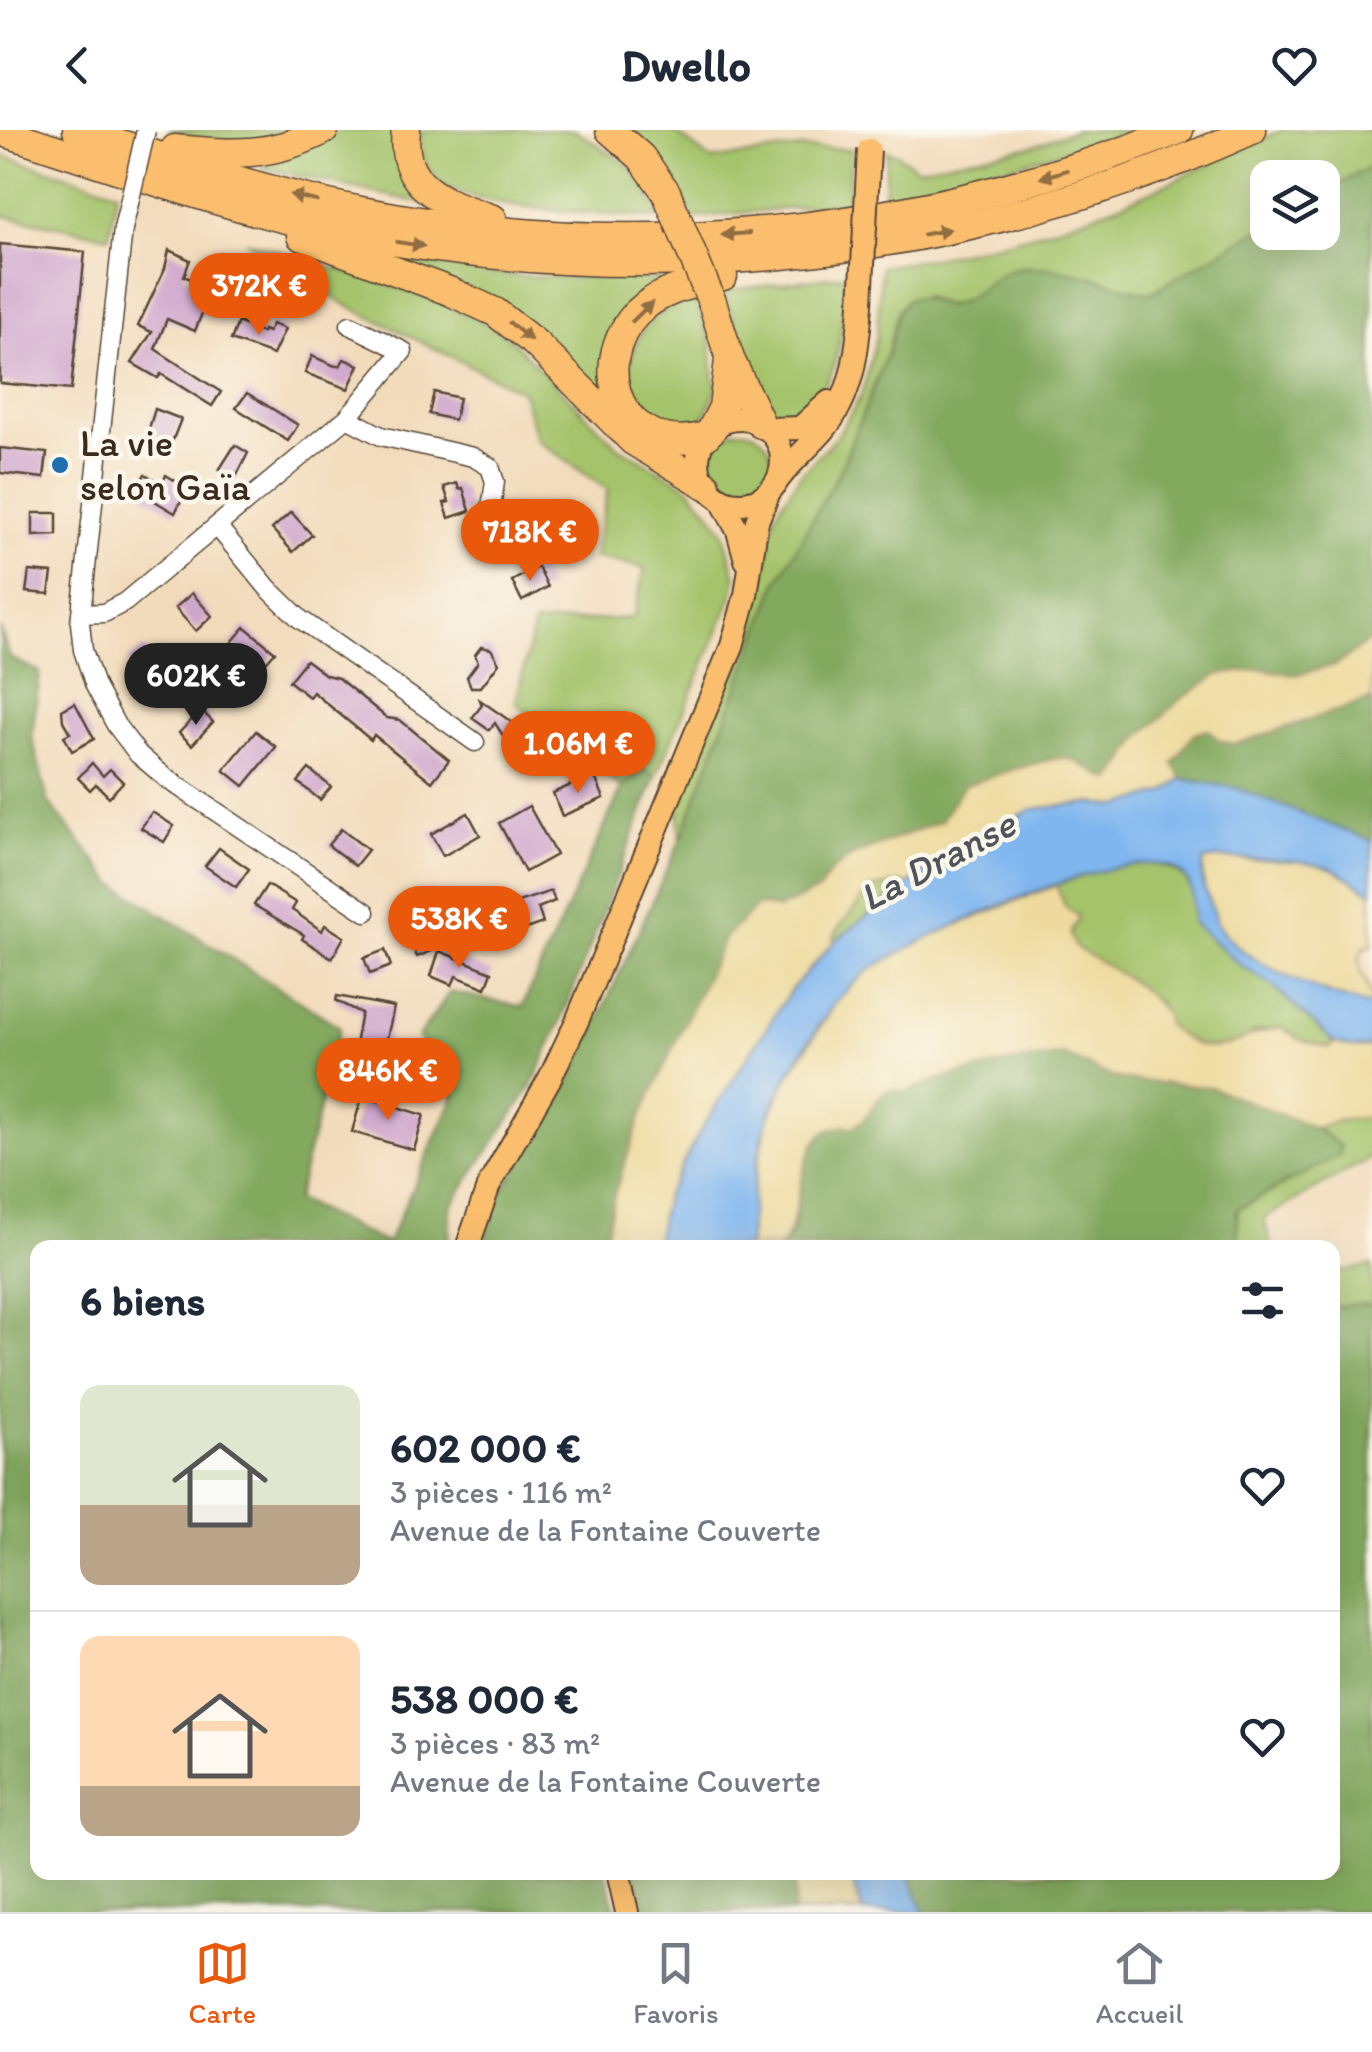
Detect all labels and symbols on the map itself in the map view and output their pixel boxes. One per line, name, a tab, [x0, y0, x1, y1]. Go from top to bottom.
one-way arrow	[1038, 167, 1069, 182]
one-way arrow	[288, 190, 319, 205]
one-way arrow	[921, 224, 952, 240]
one-way arrow	[719, 227, 751, 243]
one-way arrow	[395, 236, 427, 252]
pin: 372K €	[178, 253, 340, 338]
one-way arrow	[629, 301, 653, 324]
one-way arrow	[507, 320, 533, 341]
place label: La vie selon Gaïa	[80, 420, 251, 510]
marker: La vie selon Gaïa	[49, 454, 71, 476]
pin: 718K €	[449, 499, 611, 584]
pin: 602K €	[115, 643, 277, 728]
pin: 1.06M €	[486, 711, 670, 796]
water label: La Dranse	[851, 798, 1025, 921]
pin: 538K €	[378, 886, 540, 971]
pin: 846K €	[307, 1038, 469, 1123]

